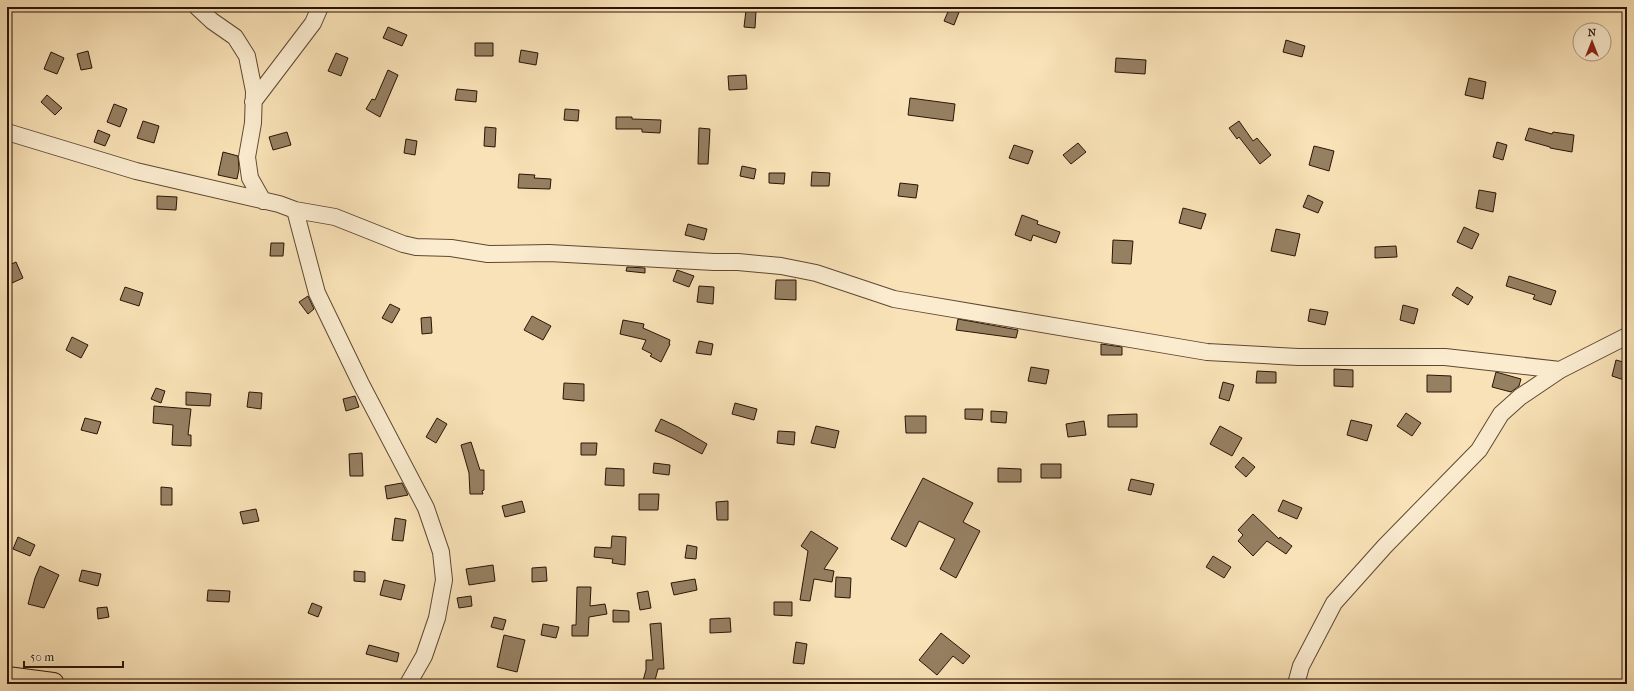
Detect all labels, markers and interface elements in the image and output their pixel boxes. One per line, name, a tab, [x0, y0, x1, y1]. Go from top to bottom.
north arrow	[1572, 22, 1612, 62]
text: N	[1588, 26, 1597, 39]
scale bar	[24, 643, 123, 669]
text: 50 m	[30, 650, 54, 664]

